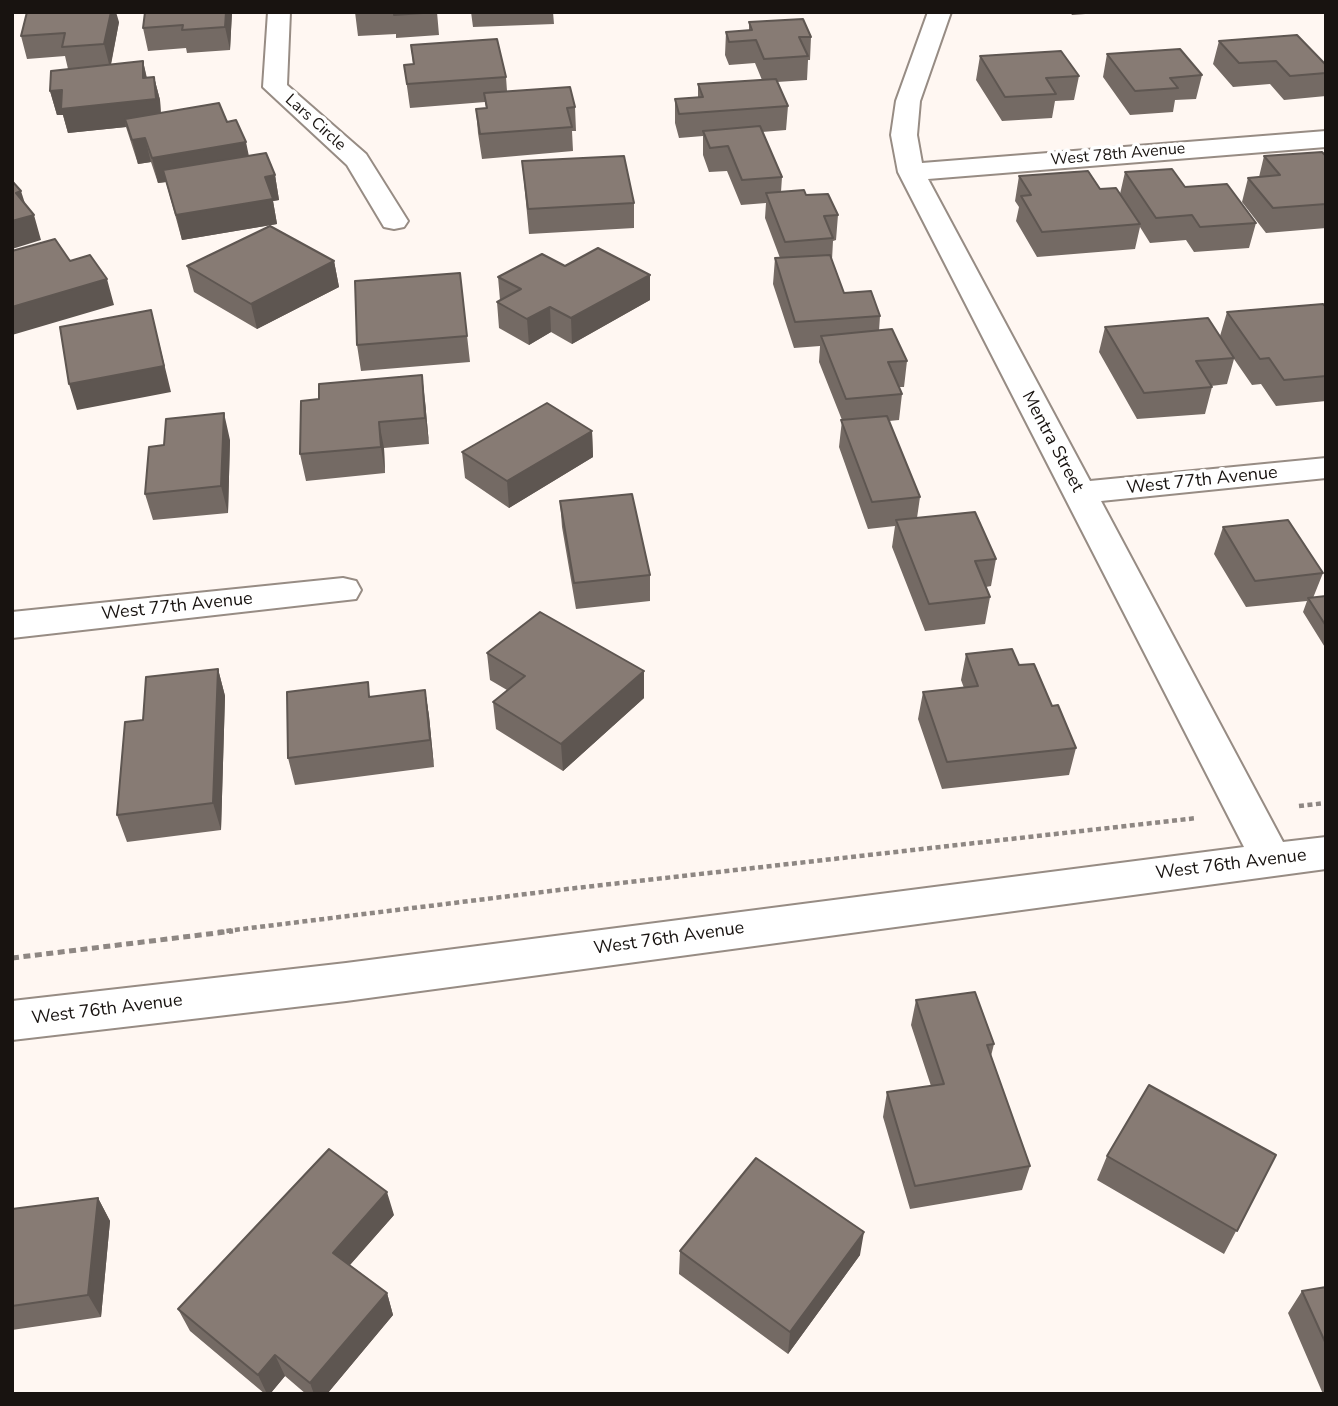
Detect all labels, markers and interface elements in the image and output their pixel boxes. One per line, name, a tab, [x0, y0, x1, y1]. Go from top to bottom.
street label: Lars Circle	[281, 91, 349, 155]
street label: West 78th Avenue	[1050, 140, 1186, 170]
street label: Mentra Street	[1016, 388, 1088, 496]
street label: West 77th Avenue	[1125, 462, 1279, 500]
street label: West 77th Avenue	[100, 588, 254, 626]
street label: West 76th Avenue	[1154, 845, 1308, 885]
street label: West 76th Avenue	[592, 918, 746, 960]
street label: West 76th Avenue	[30, 990, 184, 1030]

